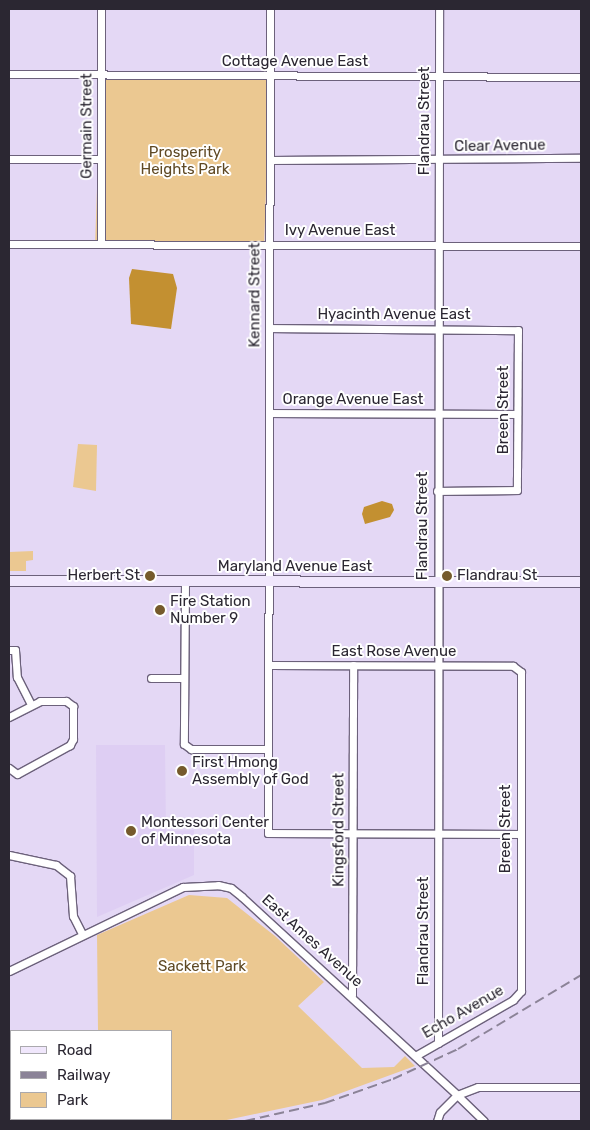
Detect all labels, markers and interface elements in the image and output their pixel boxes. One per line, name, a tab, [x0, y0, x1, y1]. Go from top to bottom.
street label: Cottage Avenue East	[222, 53, 368, 71]
street label: Flandrau Street	[416, 67, 434, 175]
street label: Germain Street	[78, 73, 96, 179]
street label: Clear Avenue	[454, 136, 546, 156]
park label: Prosperity Heights Park	[140, 143, 230, 178]
street label: Ivy Avenue East	[284, 222, 396, 240]
street label: Kennard Street	[246, 243, 264, 347]
street label: Hyacinth Avenue East	[317, 306, 471, 324]
street label: Breen Street	[495, 366, 513, 454]
street label: Orange Avenue East	[282, 391, 424, 409]
street label: Flandrau Street	[414, 472, 432, 580]
street label: Maryland Avenue East	[218, 558, 372, 576]
place label: Herbert St	[67, 567, 140, 585]
place label: Flandrau St	[457, 567, 537, 585]
marker: Herbert St	[144, 570, 156, 582]
marker: Flandrau St	[441, 570, 453, 582]
place label: Fire Station Number 9	[170, 592, 251, 627]
marker: Fire Station Number 9	[154, 604, 166, 616]
street label: East Rose Avenue	[331, 643, 457, 661]
place label: First Hmong Assembly of God	[192, 753, 309, 788]
marker: First Hmong Assembly of God	[176, 765, 188, 777]
street label: Kingsford Street	[330, 773, 348, 887]
street label: Breen Street	[497, 785, 515, 873]
place label: Montessori Center of Minnesota	[141, 813, 269, 848]
marker: Montessori Center of Minnesota	[125, 825, 137, 837]
street label: Flandrau Street	[415, 877, 433, 985]
street label: East Ames Avenue	[258, 891, 366, 991]
park label: Sackett Park	[158, 958, 246, 976]
street label: Echo Avenue	[419, 981, 507, 1043]
legend	[10, 1030, 172, 1120]
text: Road	[57, 1041, 93, 1059]
text: Railway	[57, 1066, 111, 1084]
text: Park	[57, 1091, 88, 1109]

